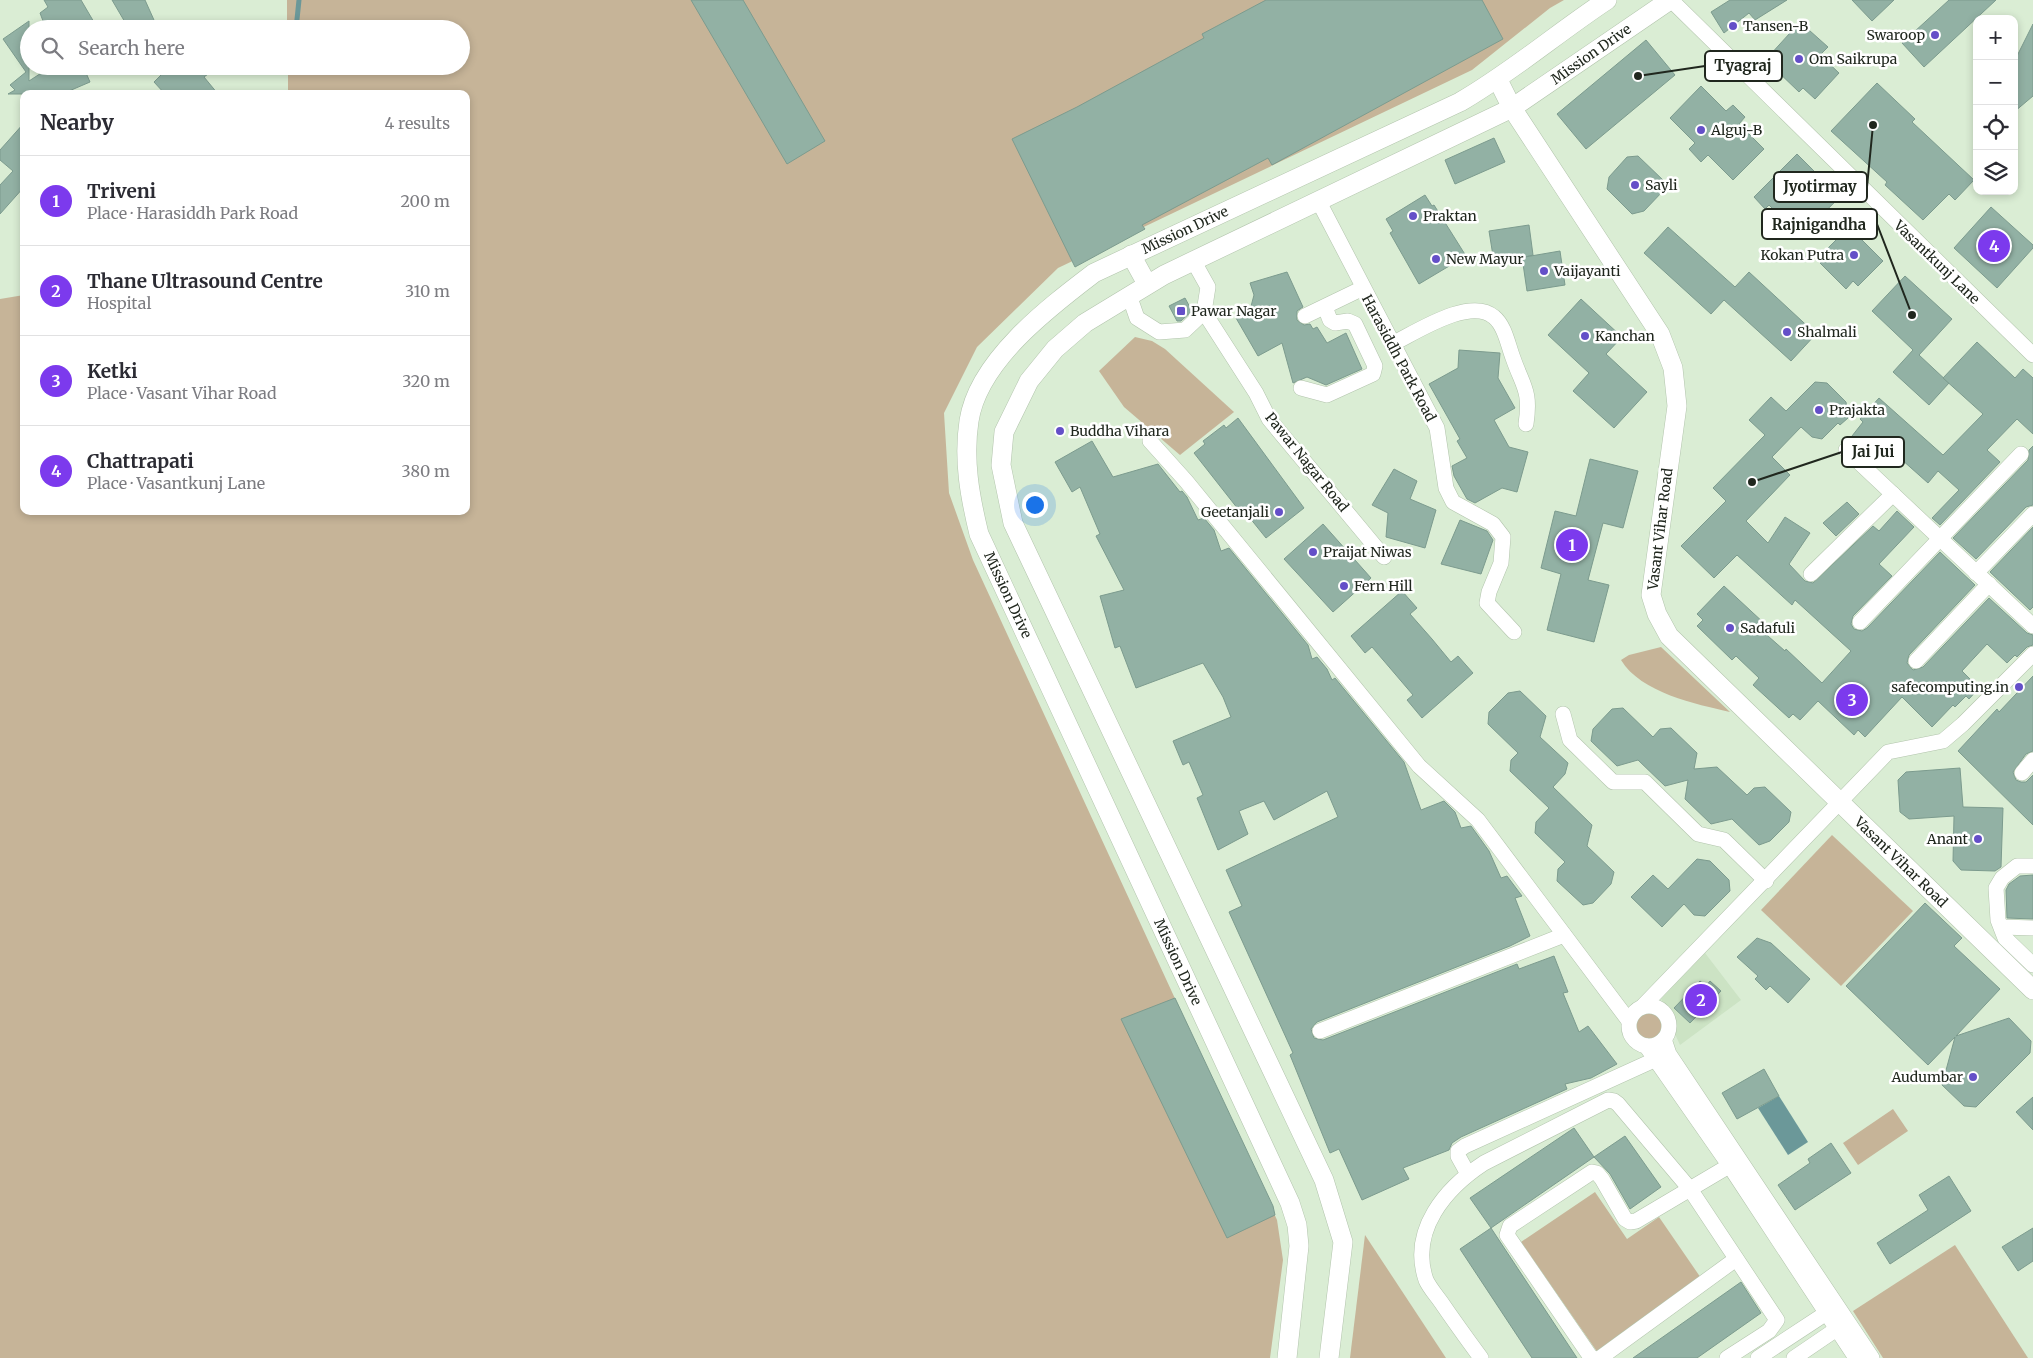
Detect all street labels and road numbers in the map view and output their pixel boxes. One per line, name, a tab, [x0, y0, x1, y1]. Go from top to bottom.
street label: Mission Drive	[1548, 20, 1634, 88]
street label: Mission Drive	[1139, 202, 1231, 258]
street label: Vasantkunj Lane	[1889, 216, 1984, 308]
street label: Harasiddh Park Road	[1358, 291, 1440, 425]
street label: Pawar Nagar Road	[1261, 409, 1353, 516]
street label: Vasant Vihar Road	[1643, 466, 1676, 592]
street label: Mission Drive	[980, 549, 1036, 641]
street label: Vasant Vihar Road	[1850, 812, 1952, 911]
street label: Mission Drive	[1150, 916, 1206, 1008]

